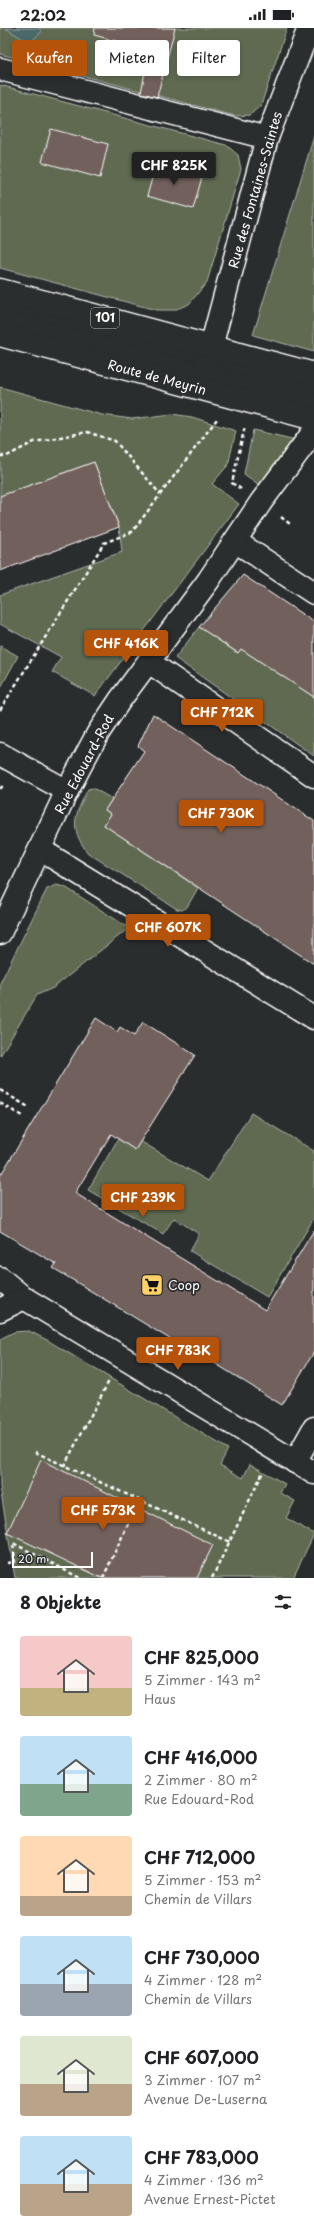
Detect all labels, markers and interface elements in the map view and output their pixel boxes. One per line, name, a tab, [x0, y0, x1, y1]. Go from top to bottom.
text: 22:02	[20, 3, 66, 26]
chip: Kaufen	[12, 40, 87, 76]
chip: Mieten	[95, 40, 169, 76]
chip: Filter	[177, 40, 240, 76]
street label: Rue des Fontaines-Saintes	[223, 109, 286, 270]
pin: CHF 825K	[133, 152, 215, 186]
text: CHF 825K	[141, 155, 207, 174]
road number: 101	[91, 308, 119, 328]
street label: Route de Meyrin	[106, 354, 209, 399]
pin: CHF 416K	[85, 630, 167, 664]
text: CHF 416K	[93, 633, 159, 652]
pin: CHF 712K	[181, 699, 263, 733]
text: CHF 712K	[190, 702, 254, 721]
street label: Rue Edouard-Rod	[49, 711, 118, 817]
pin: CHF 730K	[180, 800, 262, 834]
text: CHF 730K	[188, 803, 254, 822]
pin: CHF 607K	[127, 914, 209, 948]
text: CHF 607K	[135, 917, 201, 936]
pin: CHF 239K	[102, 1184, 184, 1218]
text: CHF 239K	[110, 1187, 176, 1206]
supermarket icon: Coop	[139, 1272, 165, 1298]
place label: Coop	[168, 1275, 200, 1294]
pin: CHF 783K	[137, 1337, 219, 1371]
text: CHF 783K	[145, 1340, 211, 1359]
pin: CHF 573K	[62, 1497, 144, 1531]
text: CHF 573K	[70, 1500, 136, 1519]
scale bar	[12, 1550, 93, 1569]
text: 20 m	[18, 1550, 46, 1567]
text: 8 Objekte	[20, 1589, 101, 1615]
icon: filters	[272, 1591, 294, 1613]
text: CHF 825,000	[144, 1644, 259, 1670]
icon: home	[52, 1652, 100, 1700]
text: 5 Zimmer · 143 m²	[144, 1670, 261, 1689]
text: Haus	[144, 1689, 176, 1708]
text: CHF 416,000	[144, 1744, 258, 1770]
icon: home	[52, 1752, 100, 1800]
text: 2 Zimmer · 80 m²	[144, 1770, 258, 1789]
text: Rue Edouard-Rod	[144, 1789, 254, 1808]
text: CHF 712,000	[144, 1844, 255, 1870]
icon: home	[52, 1852, 100, 1900]
text: 5 Zimmer · 153 m²	[144, 1870, 261, 1889]
text: Chemin de Villars	[144, 1889, 252, 1908]
text: CHF 730,000	[144, 1944, 260, 1970]
icon: home	[52, 1952, 100, 2000]
text: 4 Zimmer · 128 m²	[144, 1970, 262, 1989]
text: Chemin de Villars	[144, 1989, 252, 2008]
text: CHF 607,000	[144, 2044, 259, 2070]
icon: home	[52, 2052, 100, 2100]
text: 3 Zimmer · 107 m²	[144, 2070, 261, 2089]
text: Avenue De-Luserna	[144, 2089, 267, 2108]
text: CHF 783,000	[144, 2144, 259, 2170]
icon: home	[52, 2152, 100, 2200]
text: 4 Zimmer · 136 m²	[144, 2170, 264, 2189]
text: Avenue Ernest-Pictet	[144, 2189, 275, 2208]

